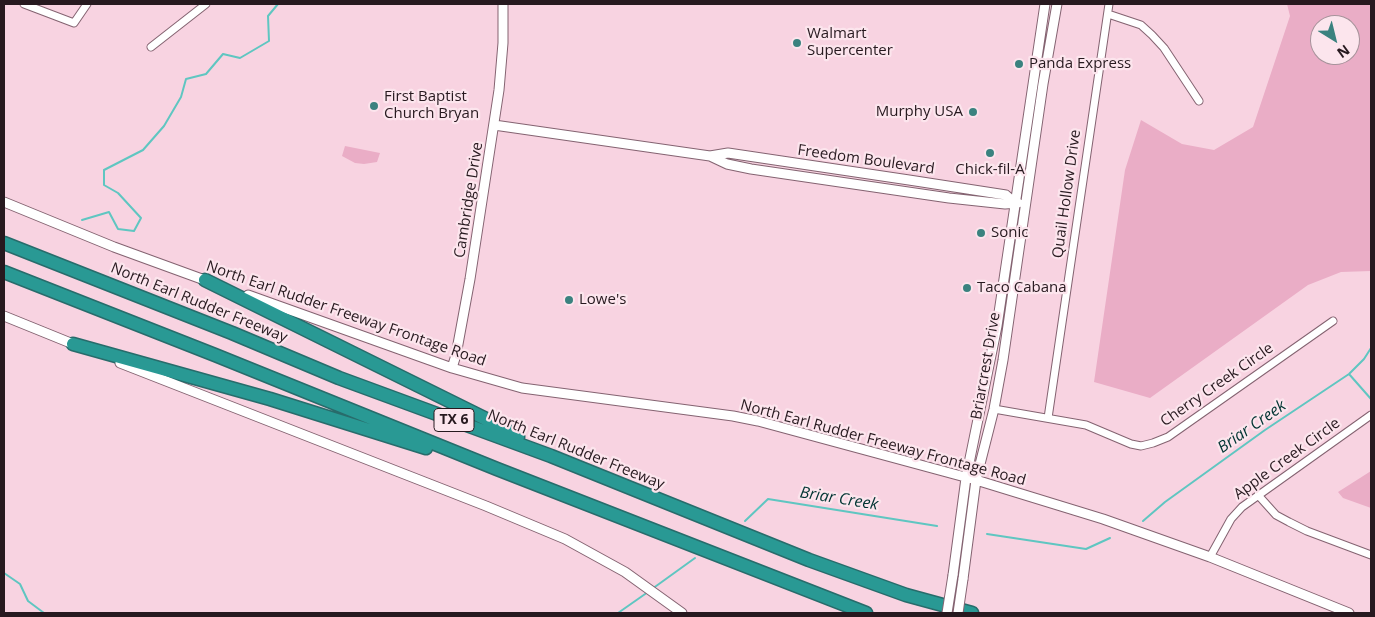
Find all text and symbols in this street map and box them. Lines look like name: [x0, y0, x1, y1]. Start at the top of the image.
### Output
north arrow: [1310, 15, 1360, 65]
place label: Walmart Supercenter: [807, 25, 893, 60]
marker: Walmart Supercenter: [791, 37, 803, 49]
text: N: [1333, 41, 1354, 63]
place label: Panda Express: [1029, 55, 1131, 73]
marker: Panda Express: [1013, 58, 1025, 70]
place label: First Baptist Church Bryan: [384, 88, 479, 123]
marker: First Baptist Church Bryan: [368, 100, 380, 112]
place label: Murphy USA: [876, 103, 963, 121]
marker: Murphy USA: [967, 106, 979, 118]
street label: Quail Hollow Drive: [1049, 129, 1085, 259]
street label: Cambridge Drive: [451, 141, 487, 259]
street label: Freedom Boulevard: [796, 141, 936, 179]
marker: Chick-fil-A: [984, 147, 996, 159]
place label: Chick-fil-A: [955, 161, 1025, 179]
place label: Sonic: [991, 224, 1028, 242]
marker: Sonic: [975, 227, 987, 239]
street label: North Earl Rudder Freeway Frontage Road: [204, 258, 488, 370]
street label: North Earl Rudder Freeway: [108, 259, 290, 347]
place label: Taco Cabana: [977, 279, 1067, 297]
marker: Taco Cabana: [961, 282, 973, 294]
place label: Lowe's: [579, 291, 626, 309]
marker: Lowe's: [563, 294, 575, 306]
street label: Briarcrest Drive: [968, 311, 1004, 421]
street label: Cherry Creek Circle: [1157, 339, 1277, 431]
street label: North Earl Rudder Freeway Frontage Road: [738, 396, 1028, 490]
water label: Briar Creek: [1214, 396, 1290, 458]
street label: North Earl Rudder Freeway: [485, 406, 667, 494]
road number: TX 6: [434, 408, 474, 432]
street label: Apple Creek Circle: [1230, 414, 1344, 504]
water label: Briar Creek: [798, 483, 880, 515]

